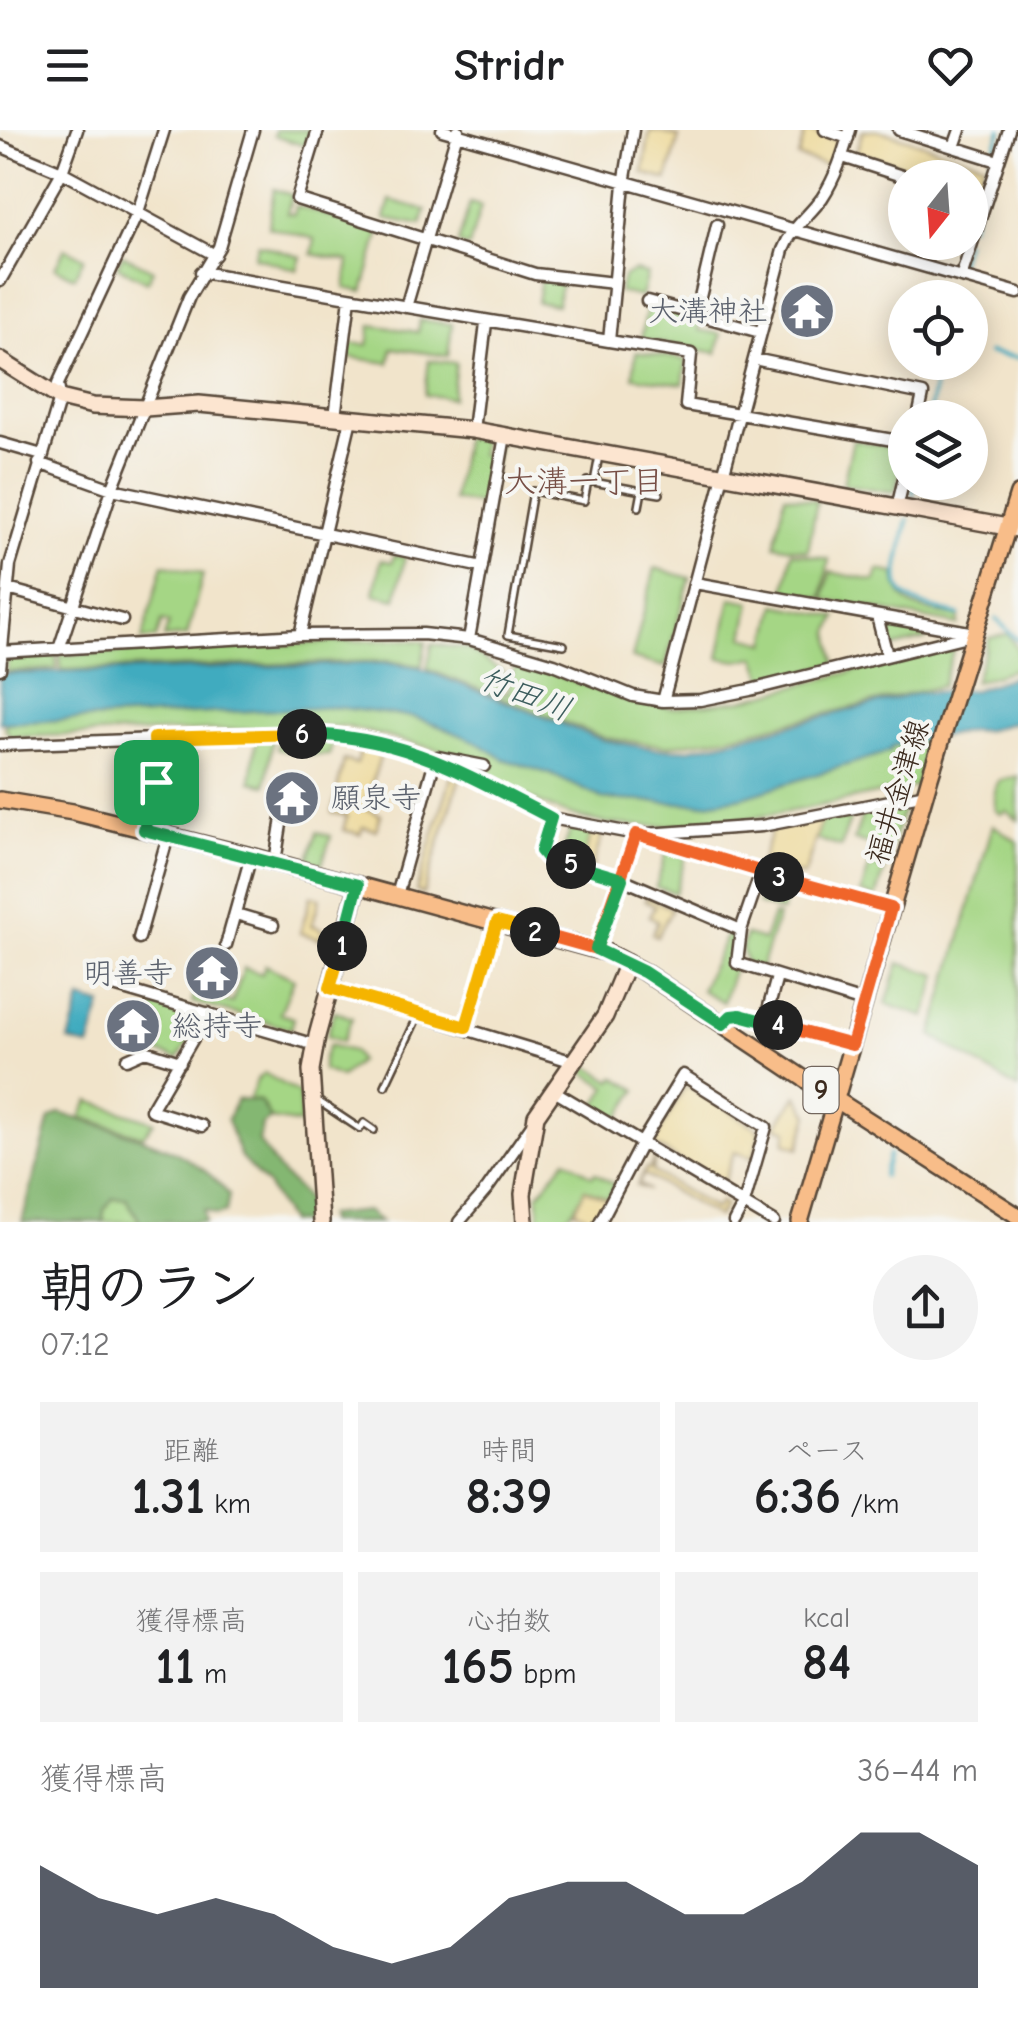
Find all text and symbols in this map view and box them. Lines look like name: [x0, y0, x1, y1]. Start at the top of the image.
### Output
icon: menu: [40, 38, 95, 93]
icon: heart: [923, 38, 978, 93]
text: Stridr: [454, 39, 564, 91]
north arrow: [888, 160, 988, 260]
map controls: [888, 160, 988, 500]
button: locate: [888, 280, 988, 380]
temple icon: 大溝神社: [777, 281, 837, 341]
place label: 大溝神社: [648, 294, 768, 329]
button: layers: [888, 400, 988, 500]
district label: 大溝一丁目: [504, 463, 664, 500]
water label: 竹田川: [474, 660, 576, 728]
pin: 6: [277, 709, 327, 759]
street label: 福井金津線: [859, 715, 937, 869]
text: 6: [295, 718, 309, 750]
pin: [114, 740, 199, 825]
icon: arrive: [129, 755, 184, 810]
temple icon: 願泉寺: [262, 768, 322, 828]
place label: 願泉寺: [331, 781, 421, 816]
pin: 5: [546, 839, 596, 889]
text: 5: [564, 848, 578, 880]
pin: 3: [754, 852, 804, 902]
text: 3: [772, 861, 786, 893]
pin: 2: [510, 907, 560, 957]
text: 2: [528, 916, 542, 948]
pin: 1: [317, 921, 367, 971]
text: 1: [336, 930, 348, 962]
temple icon: 明善寺: [182, 943, 242, 1003]
place label: 明善寺: [83, 956, 173, 991]
temple icon: 総持寺: [103, 996, 163, 1056]
pin: 4: [753, 1000, 803, 1050]
place label: 総持寺: [172, 1009, 262, 1044]
text: 4: [771, 1009, 785, 1041]
road number: 9: [804, 1067, 838, 1113]
button: share: [873, 1255, 978, 1360]
text: 朝のラン: [40, 1256, 260, 1320]
text: 07:12: [40, 1326, 110, 1363]
text: 距離: [163, 1435, 219, 1467]
text: 時間: [481, 1435, 537, 1467]
text: ペース: [785, 1435, 868, 1467]
text: 1.31: [132, 1468, 205, 1526]
text: 8:39: [466, 1468, 552, 1526]
text: 6:36: [754, 1468, 841, 1526]
text: km: [205, 1488, 251, 1520]
text: /km: [841, 1488, 899, 1520]
text: kcal: [803, 1602, 850, 1634]
text: 獲得標高: [135, 1605, 247, 1637]
text: 心拍数: [467, 1605, 551, 1637]
text: 84: [802, 1634, 851, 1692]
text: 11: [155, 1638, 195, 1696]
text: 165: [442, 1638, 514, 1696]
text: m: [195, 1658, 227, 1690]
text: bpm: [514, 1658, 576, 1690]
text: 36–44 m: [857, 1752, 978, 1789]
text: 獲得標高: [40, 1760, 168, 1797]

